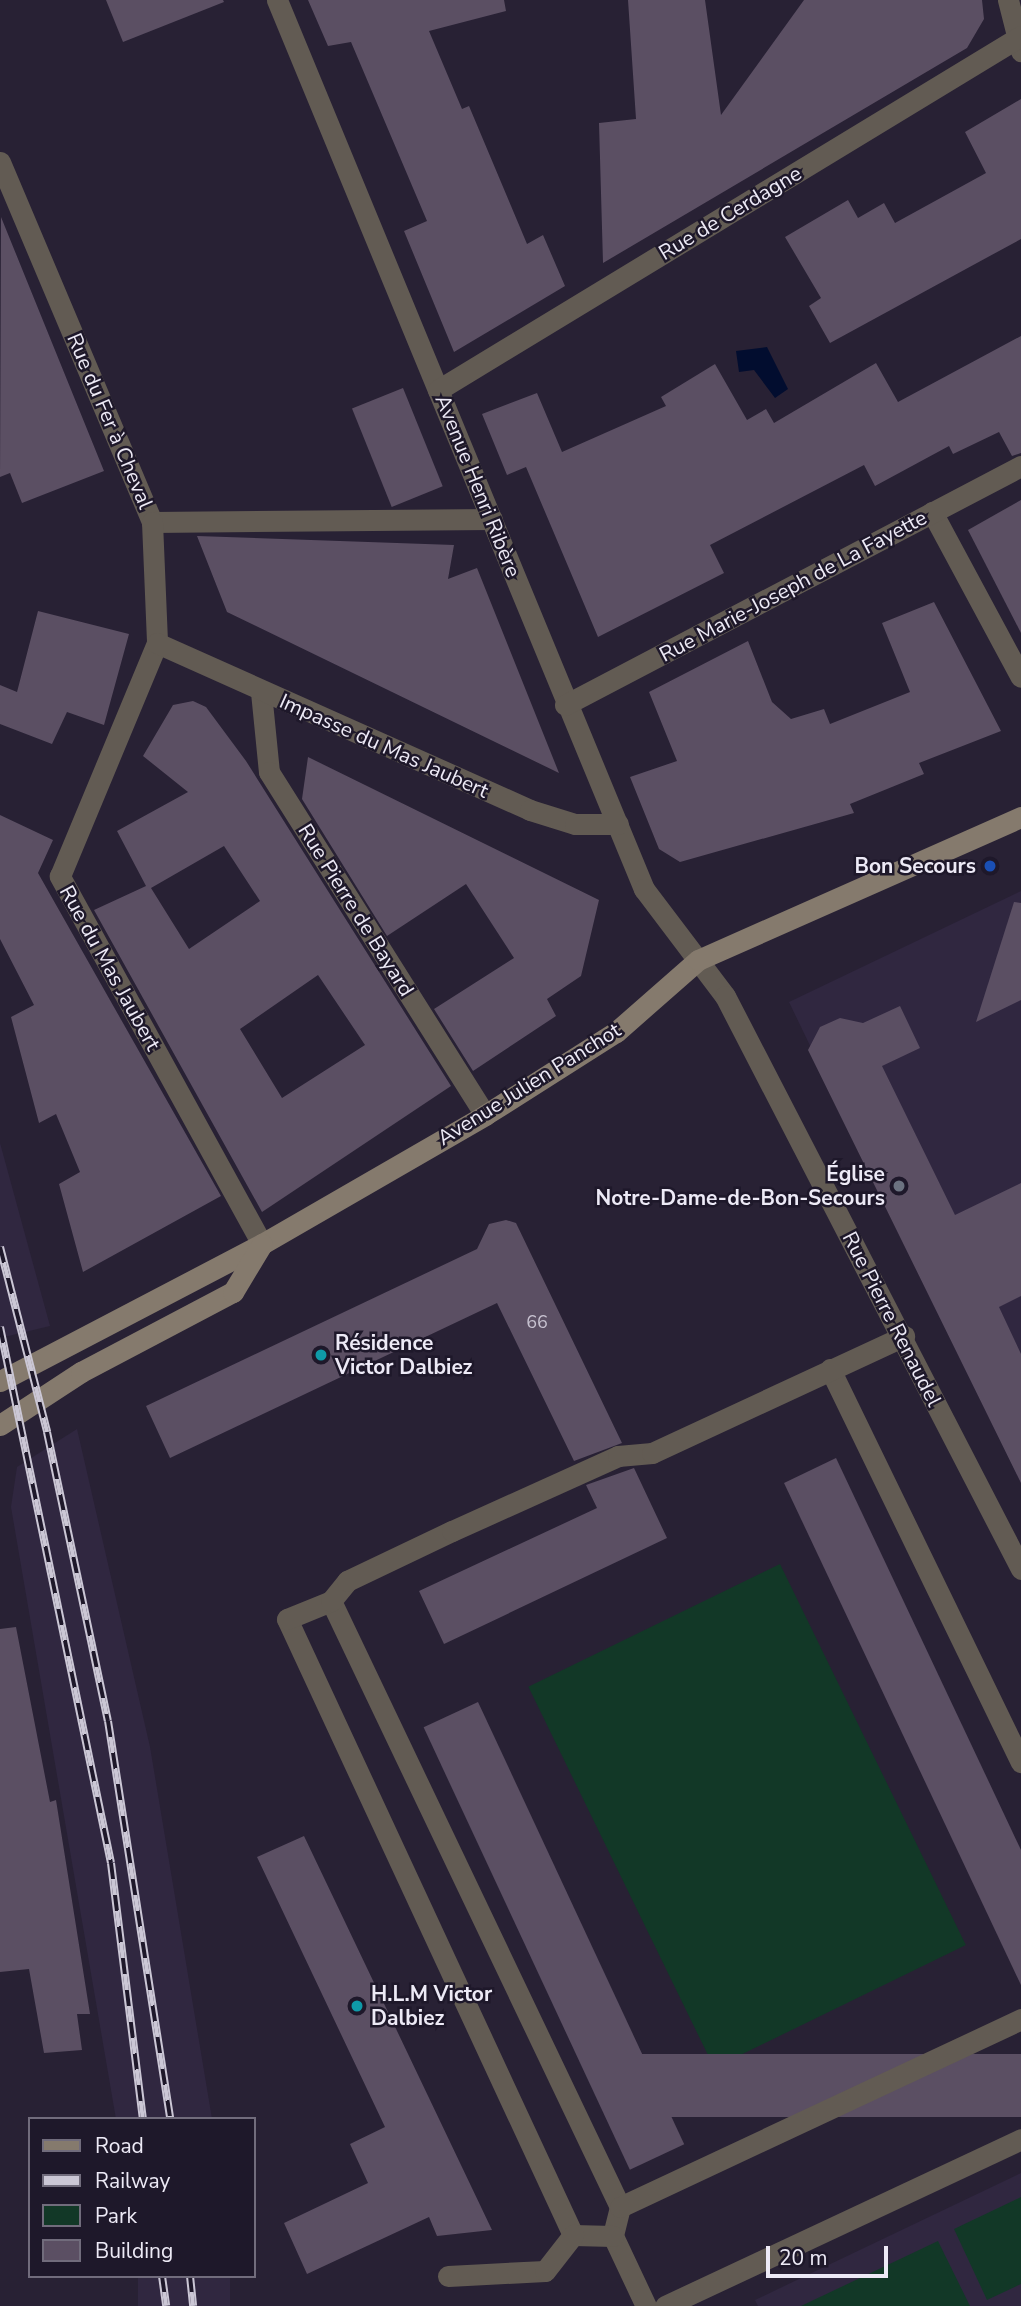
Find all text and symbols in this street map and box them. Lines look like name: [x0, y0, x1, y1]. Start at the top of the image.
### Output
street label: Rue de Cerdagne: [654, 160, 806, 266]
street label: Rue du Fer à Cheval: [62, 329, 158, 513]
street label: Avenue Henri Ribère: [430, 391, 526, 581]
street label: Rue Marie-Joseph de La Fayette: [655, 505, 931, 667]
street label: Impasse du Mas Jaubert: [276, 689, 492, 803]
street label: Rue Pierre de Bayard: [293, 819, 419, 1001]
place label: Bon Secours: [855, 853, 976, 879]
marker: Bon Secours: [982, 858, 998, 874]
street label: Rue du Mas Jaubert: [54, 881, 166, 1055]
street label: Avenue Julien Panchot: [433, 1017, 625, 1151]
place label: Église Notre-Dame-de-Bon-Secours: [596, 1161, 885, 1211]
marker: Église Notre-Dame-de-Bon-Secours: [891, 1178, 907, 1194]
street label: Rue Pierre Renaudel: [837, 1227, 947, 1411]
house number: 66: [526, 1311, 548, 1333]
place label: Résidence Victor Dalbiez: [335, 1330, 473, 1380]
marker: Résidence Victor Dalbiez: [313, 1347, 329, 1363]
place label: H.L.M Victor Dalbiez: [371, 1981, 492, 2031]
marker: H.L.M Victor Dalbiez: [349, 1998, 365, 2014]
legend: [28, 2117, 256, 2278]
text: Road: [95, 2132, 144, 2160]
text: Railway: [95, 2167, 170, 2195]
text: Park: [95, 2202, 137, 2230]
scale bar: [769, 2232, 892, 2276]
text: Building: [95, 2237, 173, 2265]
text: 20 m: [779, 2244, 828, 2272]

